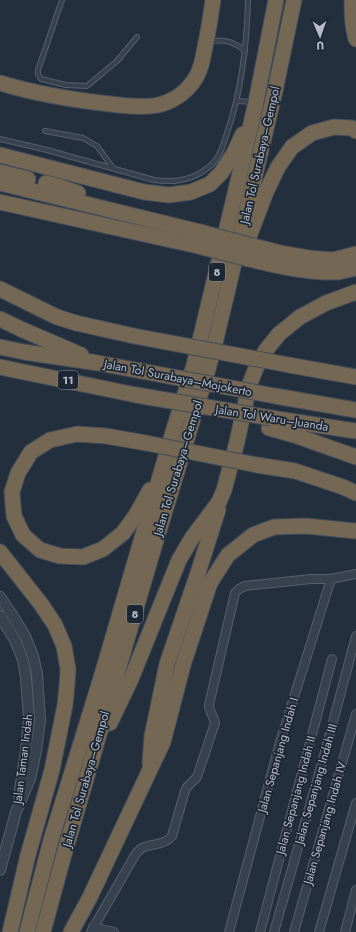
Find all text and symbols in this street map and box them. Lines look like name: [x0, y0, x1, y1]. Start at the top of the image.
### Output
north arrow: [300, 16, 340, 56]
text: U: [316, 38, 324, 54]
street label: Jalan Tol Surabaya–Gempol: [235, 84, 285, 227]
road number: 8: [209, 263, 225, 281]
street label: Jalan Tol Surabaya–Mojokerto: [101, 354, 254, 401]
road number: 11: [58, 371, 78, 389]
street label: Jalan Tol Surabaya–Gempol: [148, 398, 207, 540]
street label: Jalan Tol Waru–Juanda: [212, 400, 330, 436]
road number: 8: [127, 605, 143, 623]
street label: Jalan Sepanjang Indah I: [252, 695, 303, 817]
street label: Jalan Tol Surabaya–Gempol: [57, 709, 114, 851]
street label: Jalan Taman Indah: [8, 713, 37, 807]
street label: Jalan Sepanjang Indah III: [292, 722, 340, 846]
street label: Jalan Sepanjang Indah II: [273, 734, 319, 856]
street label: Jalan Sepanjang Indah IV: [298, 759, 351, 888]

